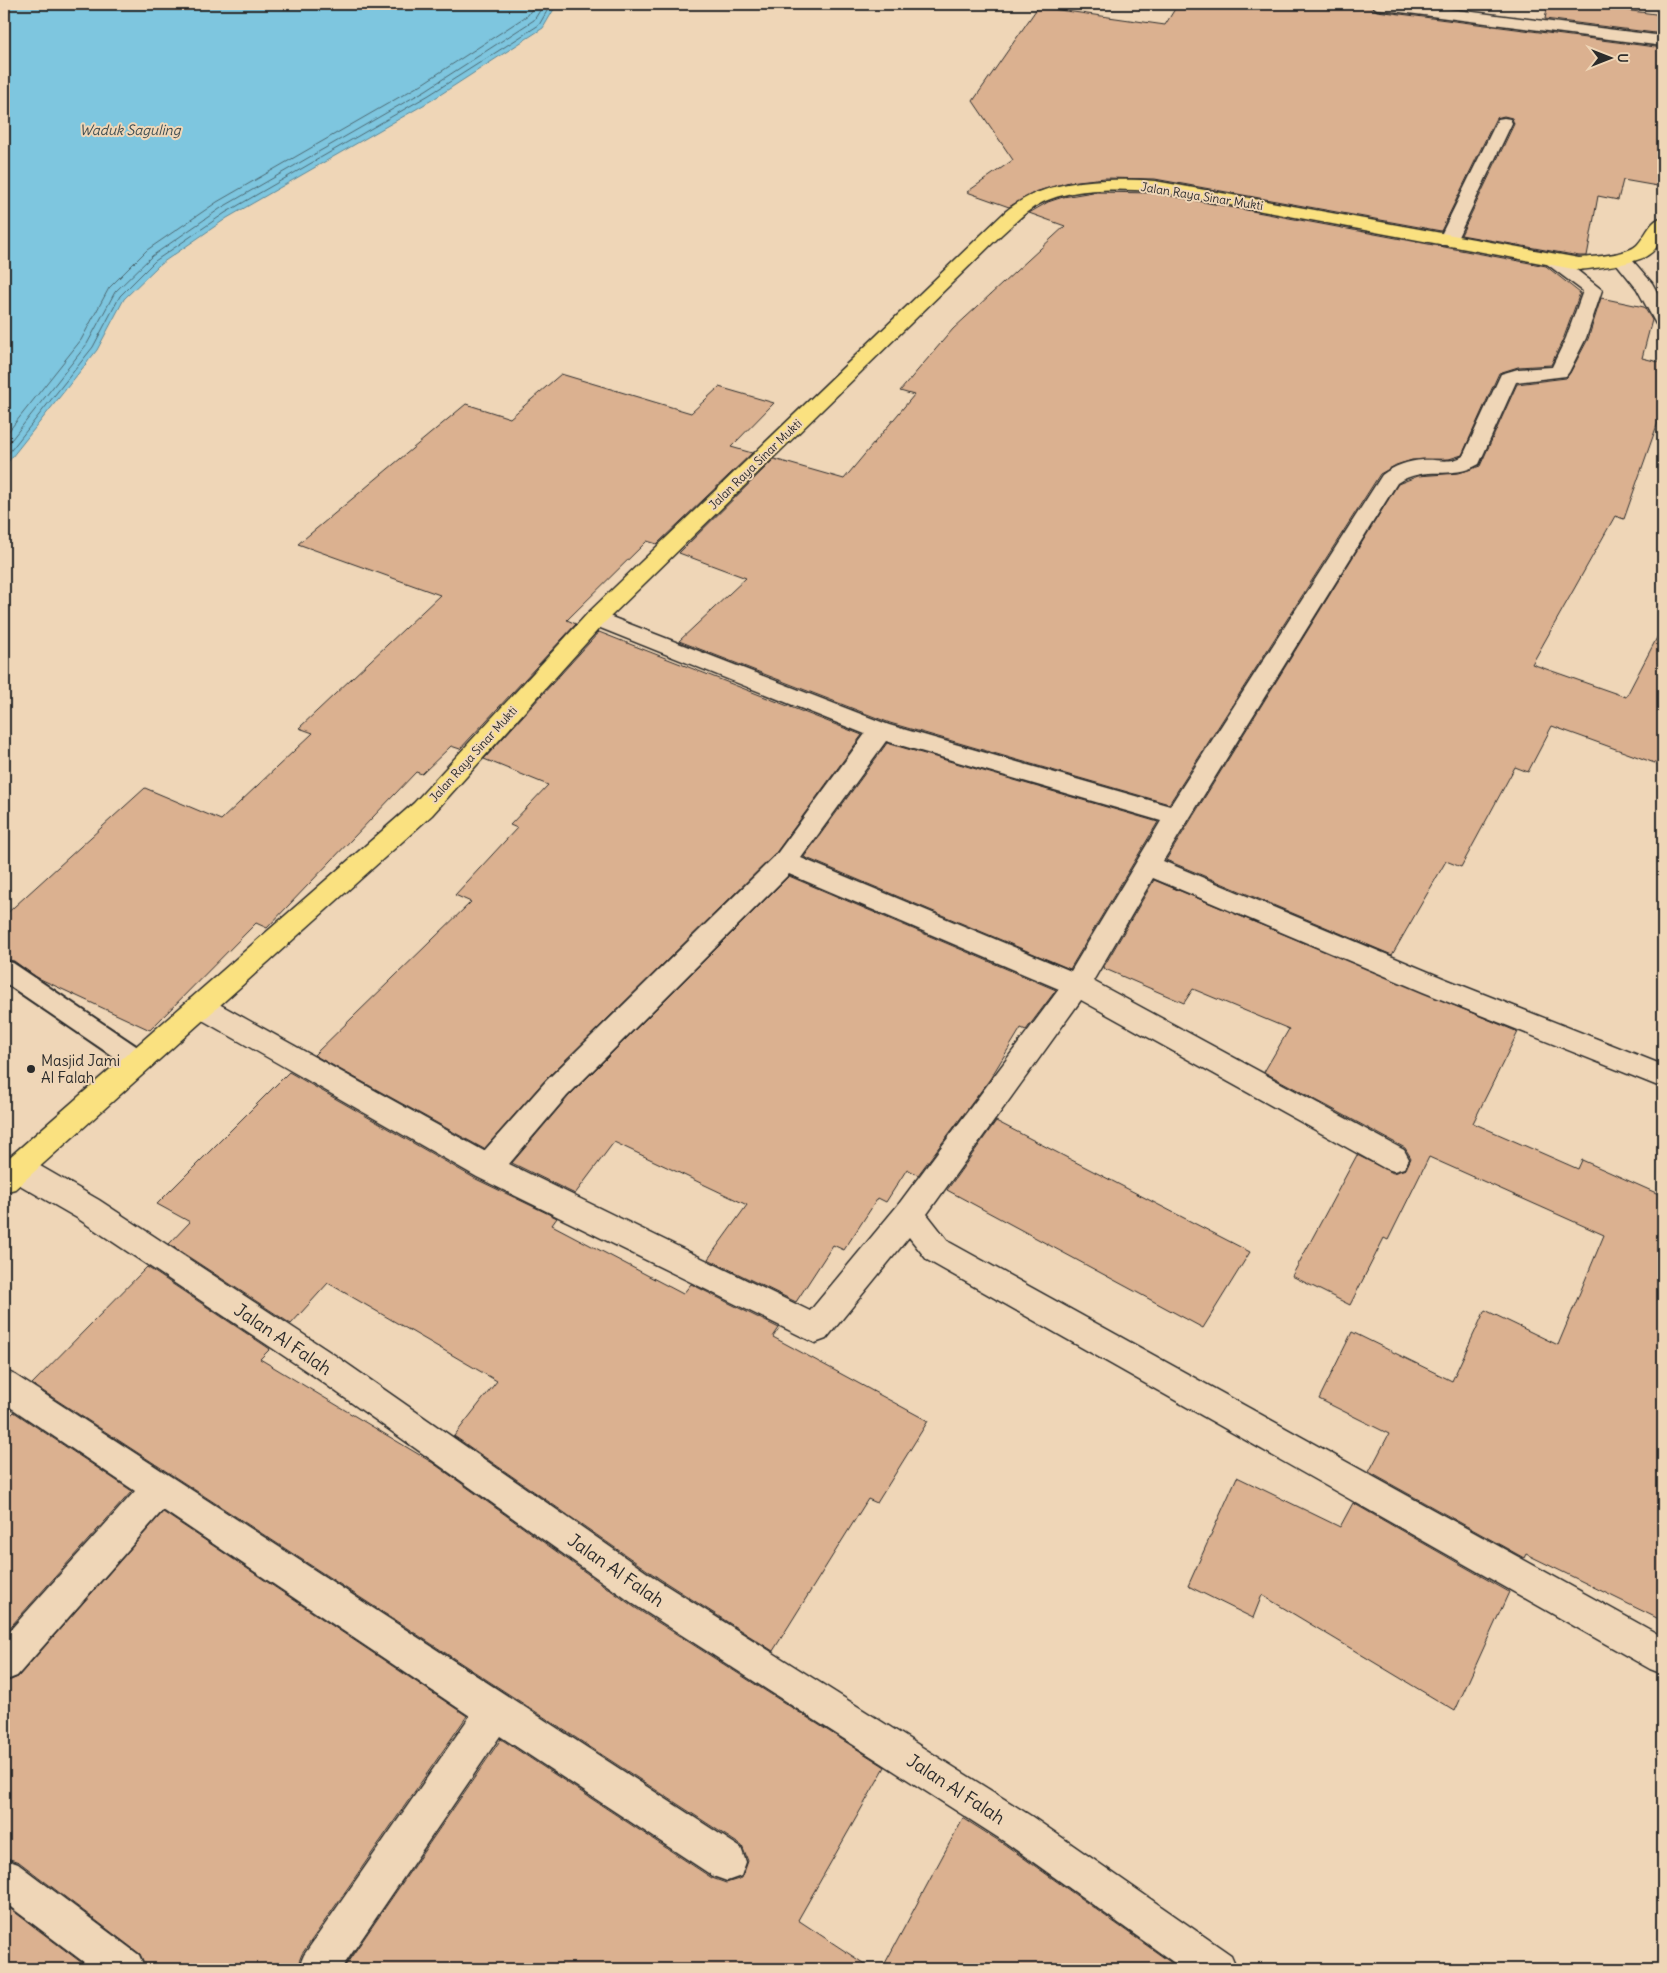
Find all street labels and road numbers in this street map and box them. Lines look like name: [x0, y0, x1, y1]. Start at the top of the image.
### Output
street label: Jalan Raya Sinar Mukti: [1140, 179, 1264, 213]
street label: Jalan Raya Sinar Mukti: [705, 416, 805, 512]
street label: Jalan Raya Sinar Mukti: [426, 703, 520, 805]
street label: Jalan Al Falah: [230, 1298, 336, 1380]
street label: Jalan Al Falah: [563, 1528, 669, 1612]
street label: Jalan Al Falah: [903, 1749, 1009, 1829]

